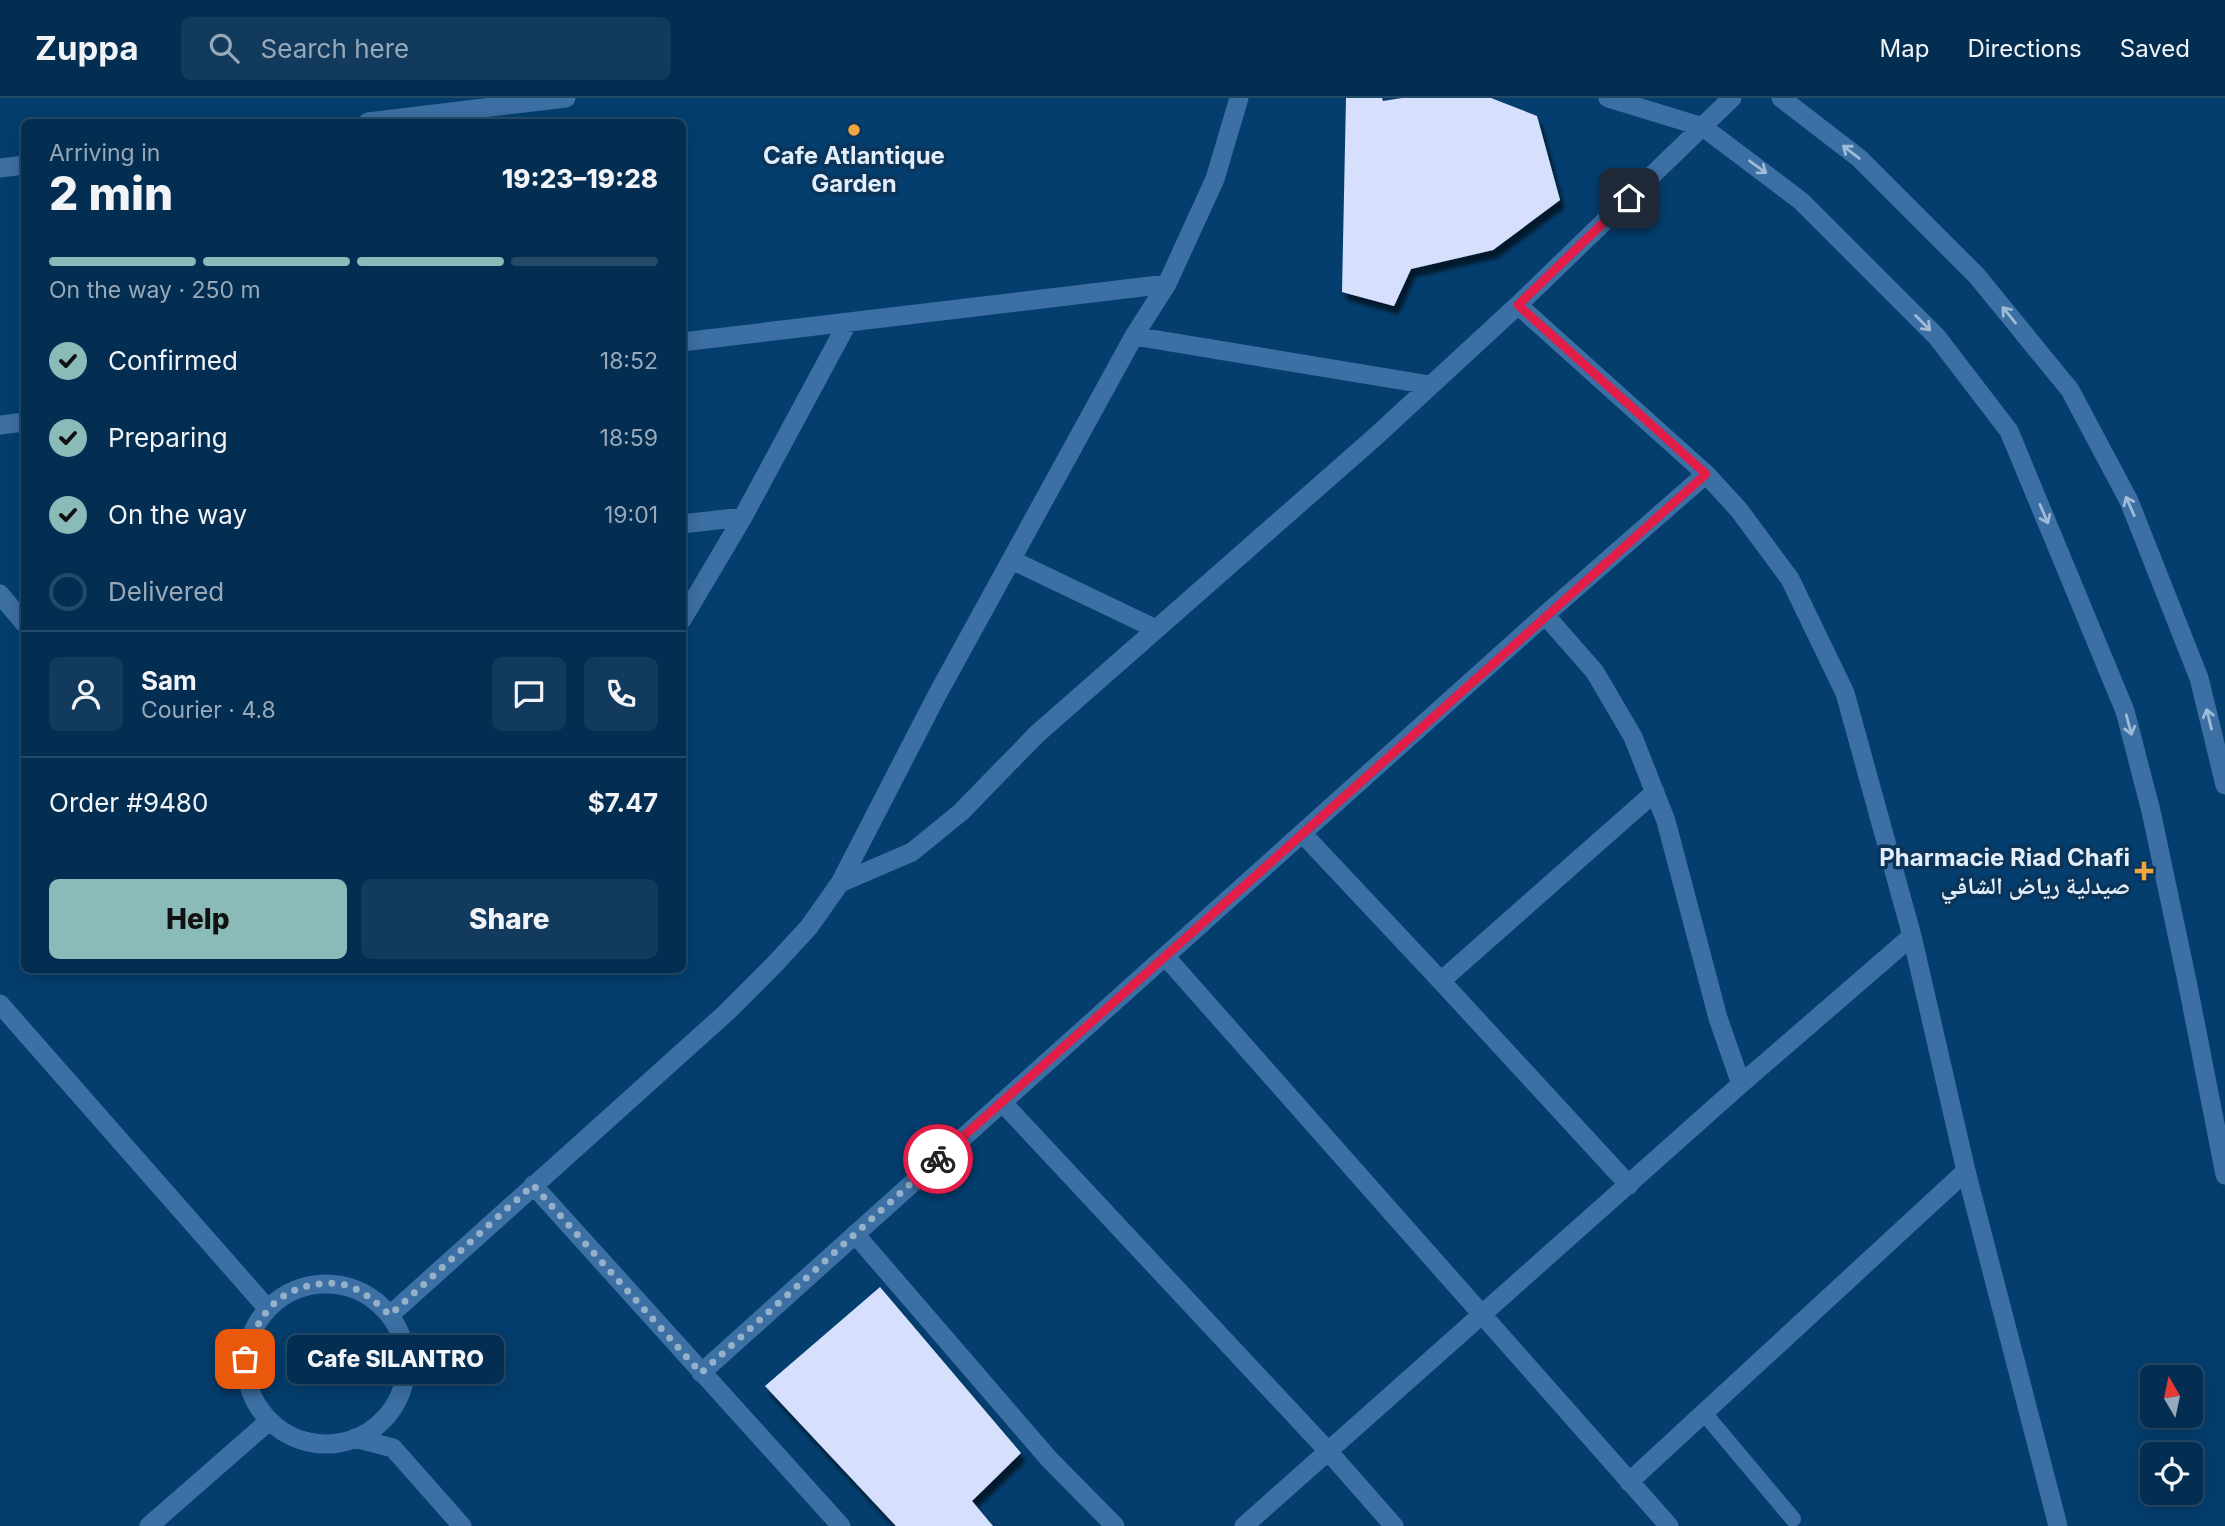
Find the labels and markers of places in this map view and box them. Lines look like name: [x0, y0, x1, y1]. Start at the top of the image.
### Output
marker: Cafe Atlantique Garden: [846, 122, 862, 138]
place label: Cafe Atlantique Garden: [763, 141, 945, 198]
pin: [1599, 168, 1659, 228]
place label: Pharmacie Riad Chafi صيدلية رياض الشافي: [1879, 843, 2130, 904]
marker: Pharmacie Riad Chafi صيدلية رياض الشافي: [2136, 863, 2152, 879]
pin: [215, 1329, 275, 1389]
callout: Cafe SILANTRO: [287, 1334, 504, 1384]

